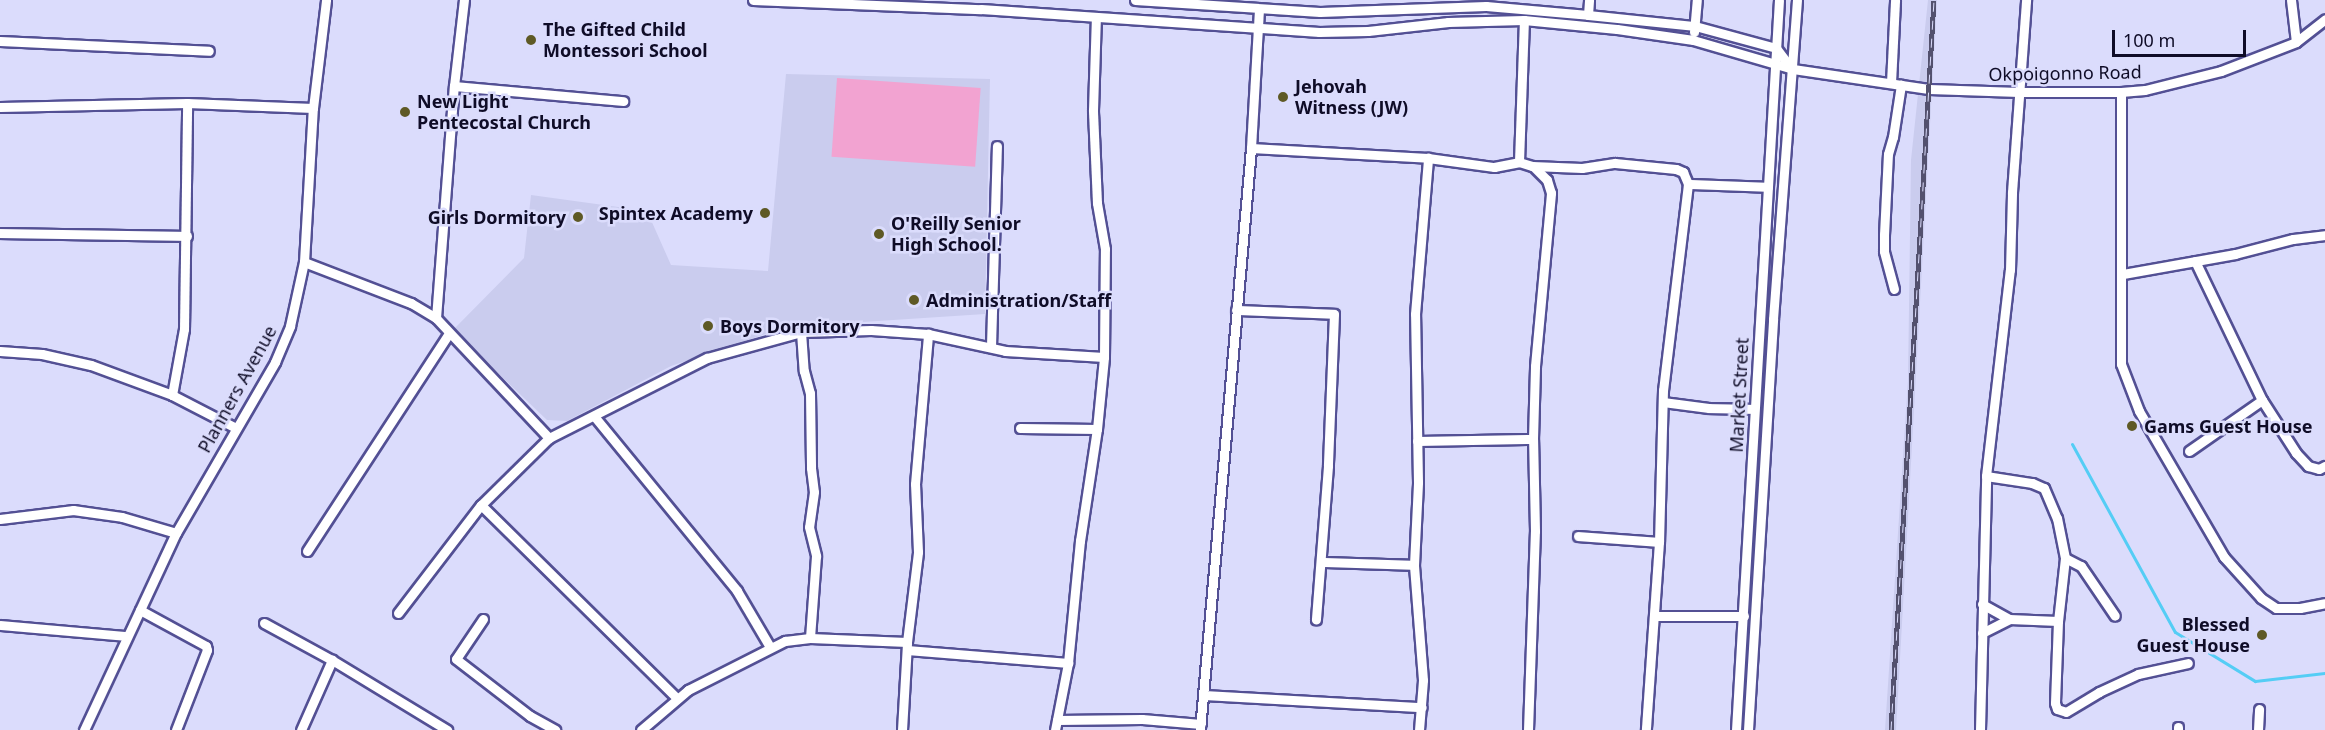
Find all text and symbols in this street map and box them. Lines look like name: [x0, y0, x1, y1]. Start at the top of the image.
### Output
scale bar: [2115, 18, 2248, 56]
place label: The Gifted Child Montessori School: [543, 19, 708, 62]
text: 100 m: [2123, 28, 2175, 52]
marker: The Gifted Child Montessori School: [524, 33, 538, 47]
street label: Okpoigonno Road: [1988, 61, 2142, 85]
place label: Jehovah Witness (JW): [1295, 76, 1408, 118]
marker: Jehovah Witness (JW): [1276, 90, 1290, 104]
place label: New Light Pentecostal Church: [417, 91, 591, 134]
marker: New Light Pentecostal Church: [398, 105, 412, 119]
place label: Spintex Academy: [599, 202, 753, 224]
place label: Girls Dormitory: [428, 206, 566, 228]
marker: Spintex Academy: [758, 206, 772, 220]
marker: Girls Dormitory: [571, 210, 585, 224]
place label: O'Reilly Senior High School.: [891, 213, 1021, 256]
marker: O'Reilly Senior High School.: [872, 227, 886, 241]
place label: Administration/Staff: [926, 289, 1111, 311]
marker: Administration/Staff: [907, 293, 921, 307]
place label: Boys Dormitory: [720, 315, 860, 337]
marker: Boys Dormitory: [701, 319, 715, 333]
street label: Planners Avenue: [193, 322, 281, 456]
street label: Market Street: [1725, 337, 1753, 453]
place label: Gams Guest House: [2144, 415, 2313, 437]
marker: Gams Guest House: [2125, 419, 2139, 433]
place label: Blessed Guest House: [2136, 614, 2250, 656]
marker: Blessed Guest House: [2255, 628, 2269, 642]

